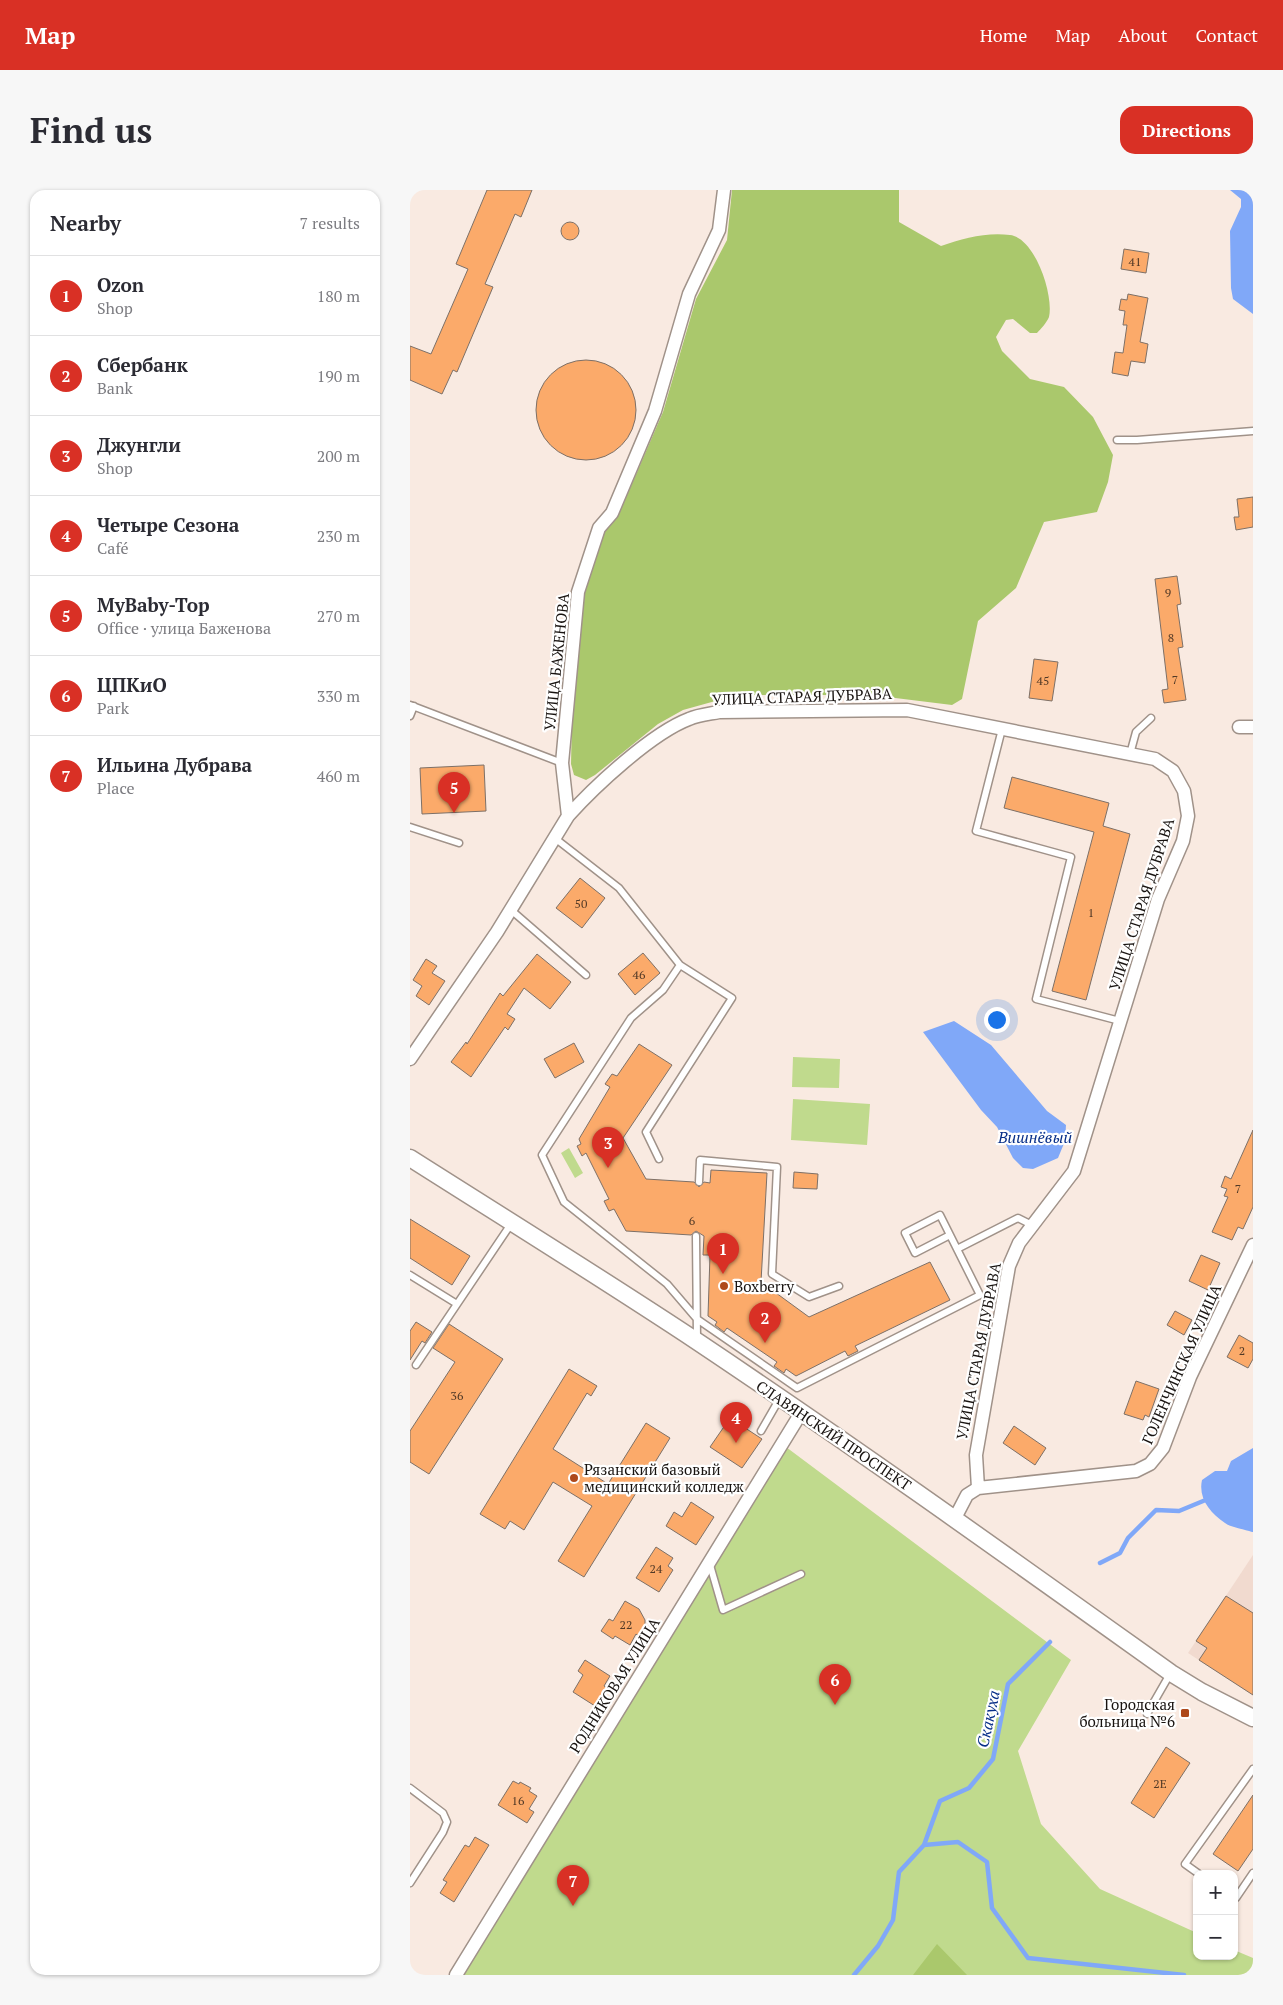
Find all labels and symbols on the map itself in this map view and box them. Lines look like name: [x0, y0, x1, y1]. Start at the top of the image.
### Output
house number: 41: [1129, 254, 1141, 269]
house number: 9: [1165, 585, 1171, 600]
street label: УЛИЦА БАЖЕНОВА: [539, 592, 573, 732]
house number: 8: [1168, 630, 1174, 645]
house number: 7: [1172, 672, 1178, 687]
house number: 45: [1037, 673, 1049, 688]
street label: УЛИЦА СТАРАЯ ДУБРАВА: [712, 683, 893, 709]
pin: 5: [438, 772, 470, 813]
street label: УЛИЦА СТАРАЯ ДУБРАВА: [1104, 815, 1179, 993]
house number: 50: [575, 896, 587, 911]
house number: 1: [1088, 905, 1094, 920]
house number: 46: [633, 967, 646, 982]
your location: [984, 1007, 1010, 1033]
water label: Вишнёвый: [997, 1126, 1072, 1148]
pin: 3: [592, 1127, 624, 1168]
house number: 7: [1235, 1181, 1241, 1196]
house number: 6: [689, 1213, 696, 1228]
pin: 1: [707, 1233, 739, 1274]
street label: УЛИЦА СТАРАЯ ДУБРАВА: [951, 1260, 1005, 1441]
place label: Boxberry: [734, 1276, 795, 1296]
marker: Boxberry: [718, 1280, 730, 1292]
street label: ГОЛЕНЧИНСКАЯ УЛИЦА: [1137, 1280, 1226, 1447]
pin: 2: [749, 1302, 781, 1343]
house number: 2: [1239, 1343, 1245, 1358]
street label: СЛАВЯНСКИЙ ПРОСПЕКТ: [753, 1376, 915, 1494]
house number: 36: [451, 1388, 464, 1403]
pin: 4: [720, 1402, 752, 1443]
place label: Рязанский базовый медицинский колледж: [584, 1459, 744, 1496]
marker: Рязанский базовый медицинский колледж: [568, 1472, 580, 1484]
house number: 24: [650, 1561, 663, 1576]
street label: РОДНИКОВАЯ УЛИЦА: [564, 1613, 664, 1756]
house number: 22: [620, 1617, 632, 1632]
pin: 6: [819, 1664, 851, 1705]
water label: Скакуха: [971, 1688, 1005, 1750]
place label: Городская больница №6: [1079, 1694, 1175, 1731]
marker: Городская больница №6: [1179, 1707, 1191, 1719]
house number: 2Е: [1153, 1776, 1167, 1791]
house number: 16: [512, 1793, 525, 1808]
pin: 7: [557, 1865, 589, 1906]

